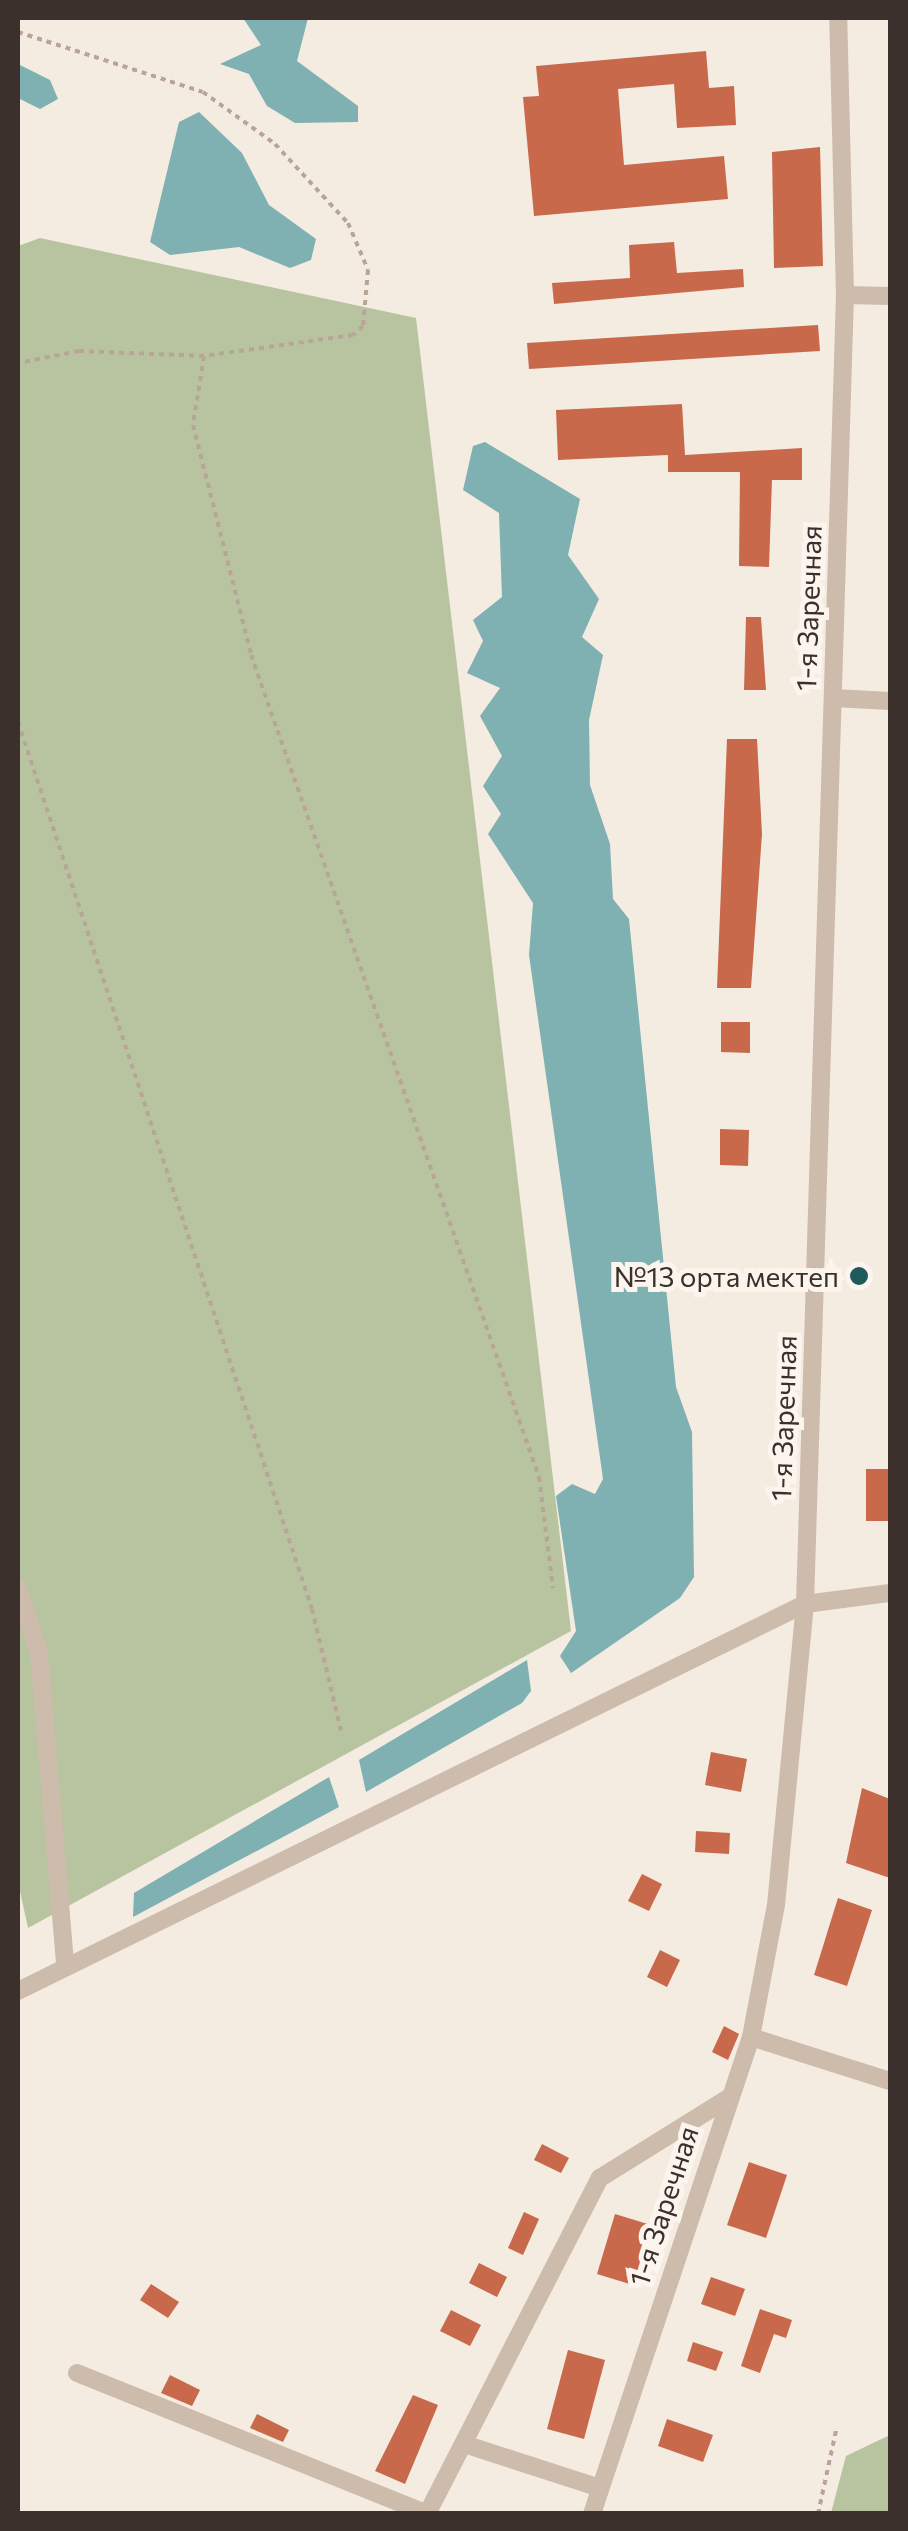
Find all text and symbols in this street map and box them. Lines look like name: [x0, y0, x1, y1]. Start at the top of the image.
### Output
street label: 1-я Заречная: [788, 525, 828, 691]
place label: №13 орта мектеп: [614, 1259, 839, 1293]
marker: №13 орта мектеп: [848, 1265, 870, 1287]
street label: 1-я Заречная: [763, 1335, 803, 1501]
street label: 1-я Заречная: [621, 2122, 705, 2290]

